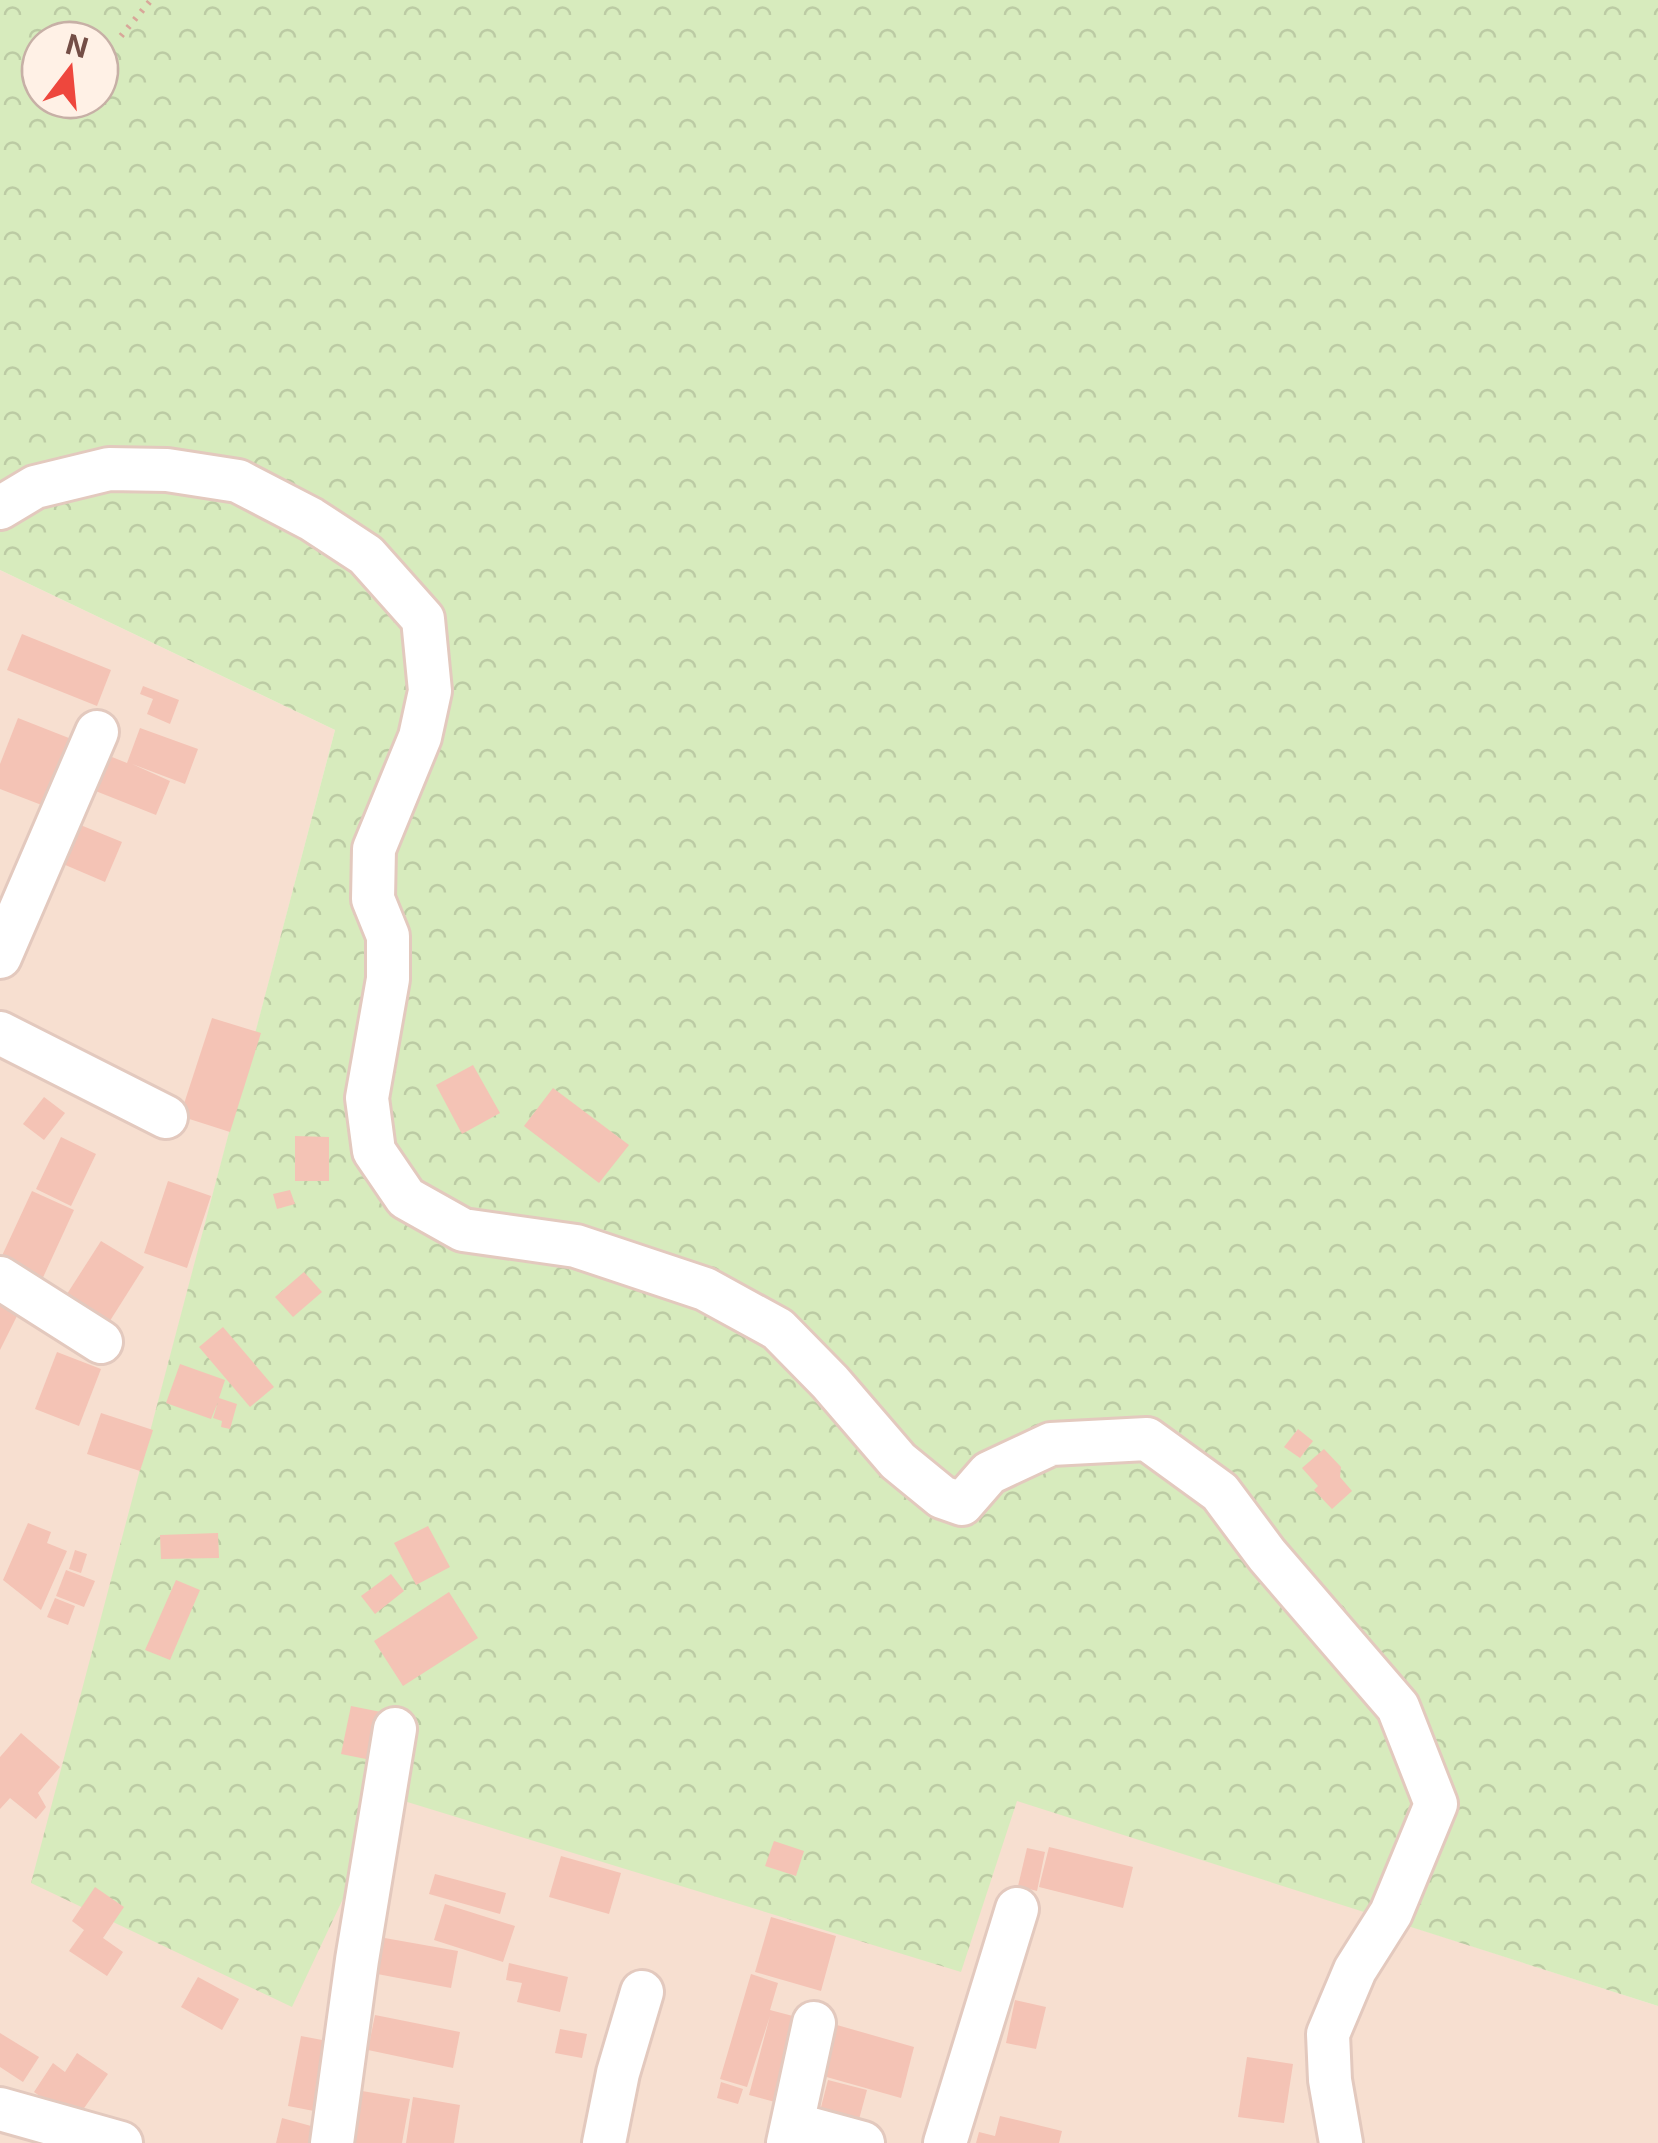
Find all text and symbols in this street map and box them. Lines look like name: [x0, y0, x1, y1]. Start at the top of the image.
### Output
north arrow: [20, 20, 120, 120]
text: N: [62, 27, 92, 65]

